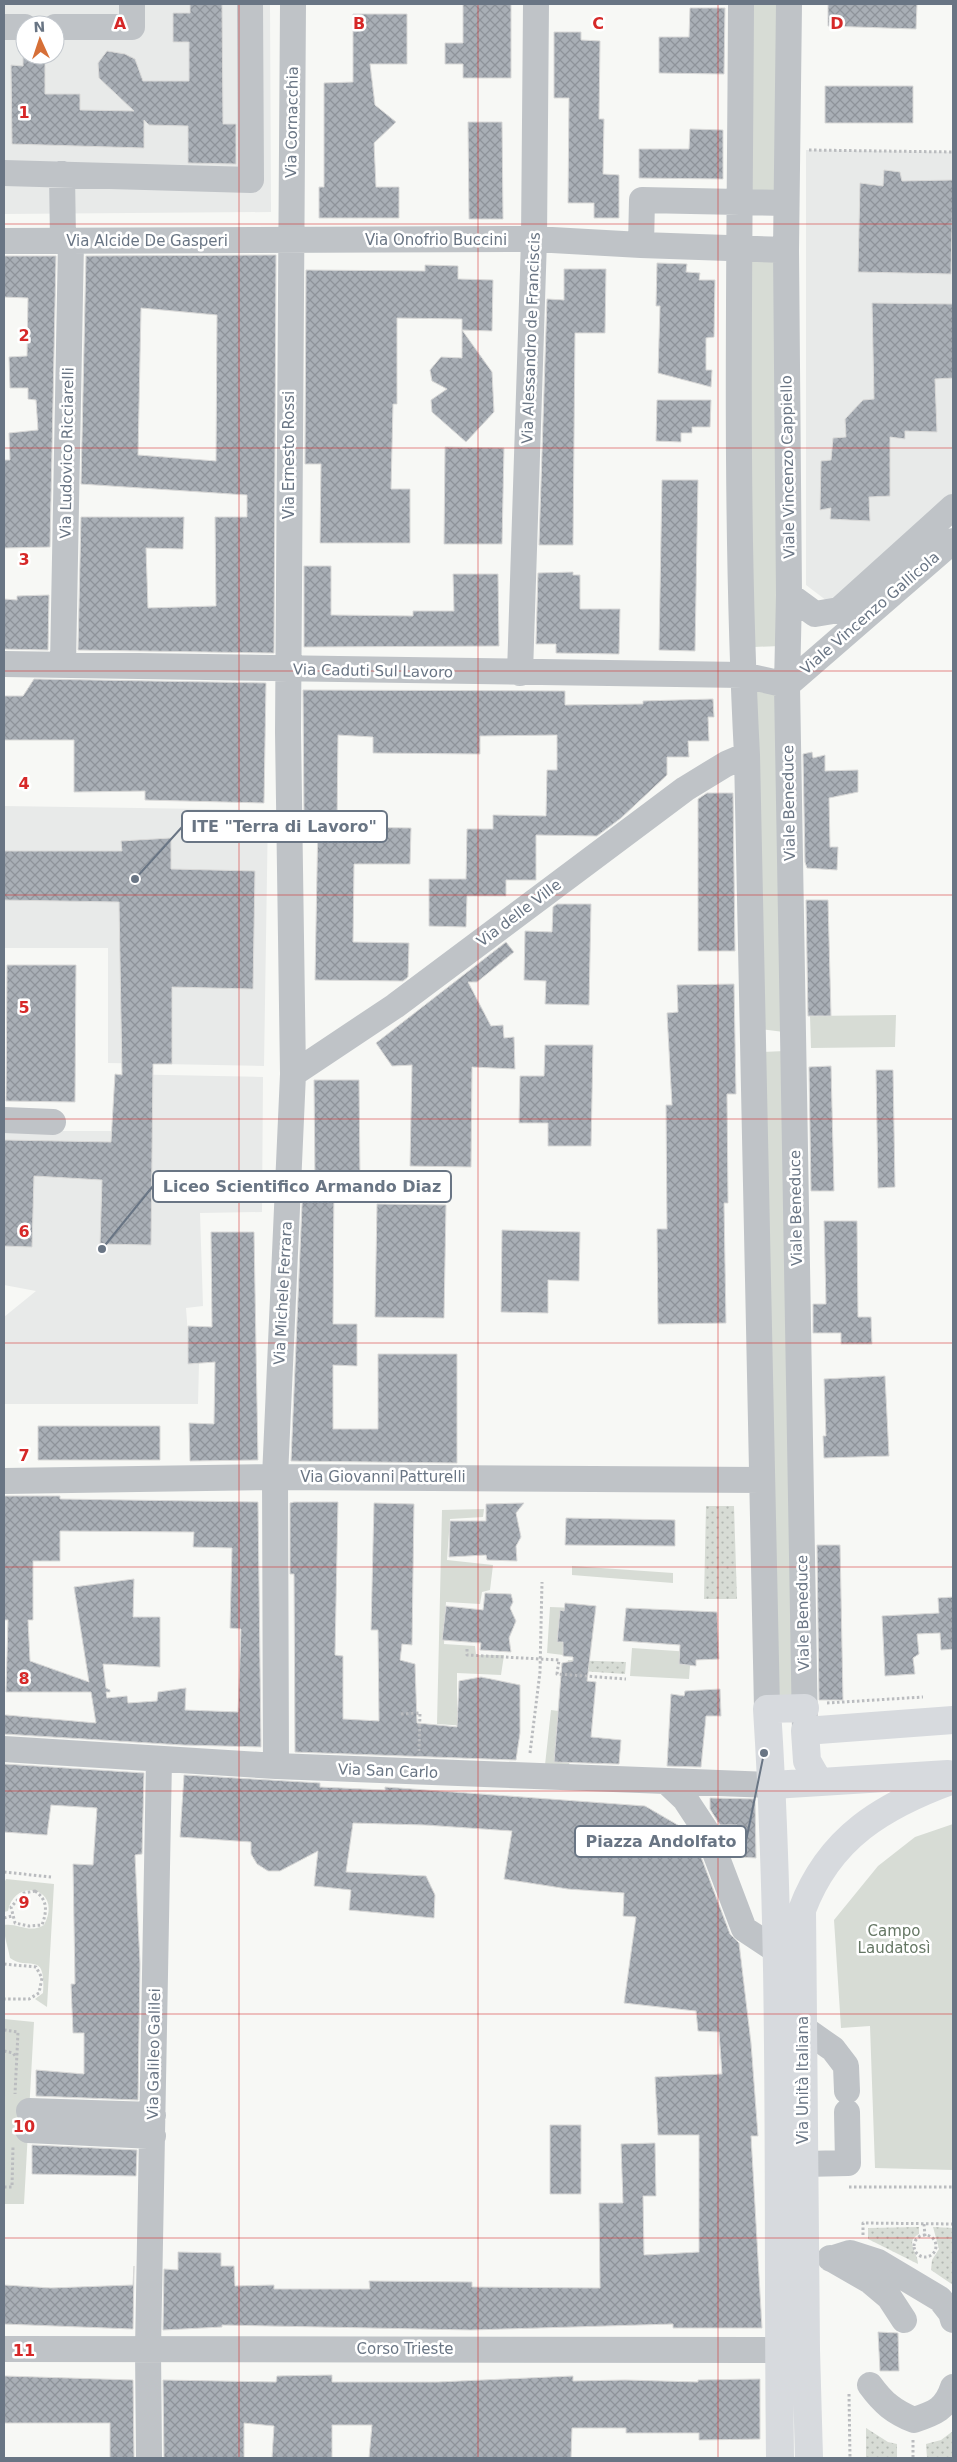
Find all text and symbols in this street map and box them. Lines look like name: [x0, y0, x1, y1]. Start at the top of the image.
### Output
text: A: [114, 14, 127, 33]
text: B: [353, 14, 365, 33]
text: C: [592, 14, 604, 33]
text: D: [830, 14, 844, 33]
north arrow: [15, 15, 65, 65]
text: N: [33, 19, 46, 35]
street label: Via Cornacchia: [282, 66, 302, 178]
text: 1: [18, 103, 30, 122]
street label: Via Onofrio Buccini: [365, 231, 507, 249]
street label: Via Alcide De Gasperi: [66, 232, 228, 250]
street label: Via Alessandro de Franciscis: [518, 232, 544, 444]
text: 2: [18, 326, 30, 345]
street label: Via Ludovico Ricciarelli: [57, 367, 77, 539]
street label: Viale Vincenzo Cappiello: [777, 375, 799, 559]
street label: Via Ernesto Rossi: [280, 391, 298, 519]
street label: Viale Vincenzo Gallicola: [797, 548, 943, 678]
text: 3: [18, 550, 30, 569]
street label: Via Caduti Sul Lavoro: [293, 661, 453, 681]
street label: Viale Beneduce: [779, 745, 799, 861]
text: 4: [18, 774, 30, 793]
callout: ITE "Terra di Lavoro": [182, 811, 387, 842]
text: ITE "Terra di Lavoro": [191, 817, 377, 836]
street label: Via delle Ville: [473, 875, 565, 951]
text: 5: [18, 998, 30, 1017]
street label: Viale Beneduce: [786, 1150, 806, 1266]
callout: Liceo Scientifico Armando Diaz: [153, 1171, 451, 1202]
text: Liceo Scientifico Armando Diaz: [163, 1177, 441, 1196]
street label: Via Michele Ferrara: [270, 1221, 296, 1365]
text: 6: [18, 1222, 30, 1241]
text: 7: [18, 1446, 30, 1465]
street label: Via Giovanni Patturelli: [300, 1468, 466, 1486]
street label: Viale Beneduce: [793, 1555, 813, 1671]
text: 8: [18, 1669, 30, 1688]
street label: Via San Carlo: [338, 1760, 438, 1782]
callout: Piazza Andolfato: [575, 1826, 746, 1857]
text: Piazza Andolfato: [585, 1832, 737, 1851]
text: 9: [18, 1893, 30, 1912]
park label: Campo Laudatosì: [858, 1922, 930, 1957]
street label: Via Galileo Galilei: [144, 1988, 164, 2120]
street label: Via Unità Italiana: [794, 2016, 812, 2144]
text: 10: [13, 2117, 35, 2136]
street label: Corso Trieste: [356, 2340, 454, 2358]
text: 11: [13, 2341, 35, 2360]

